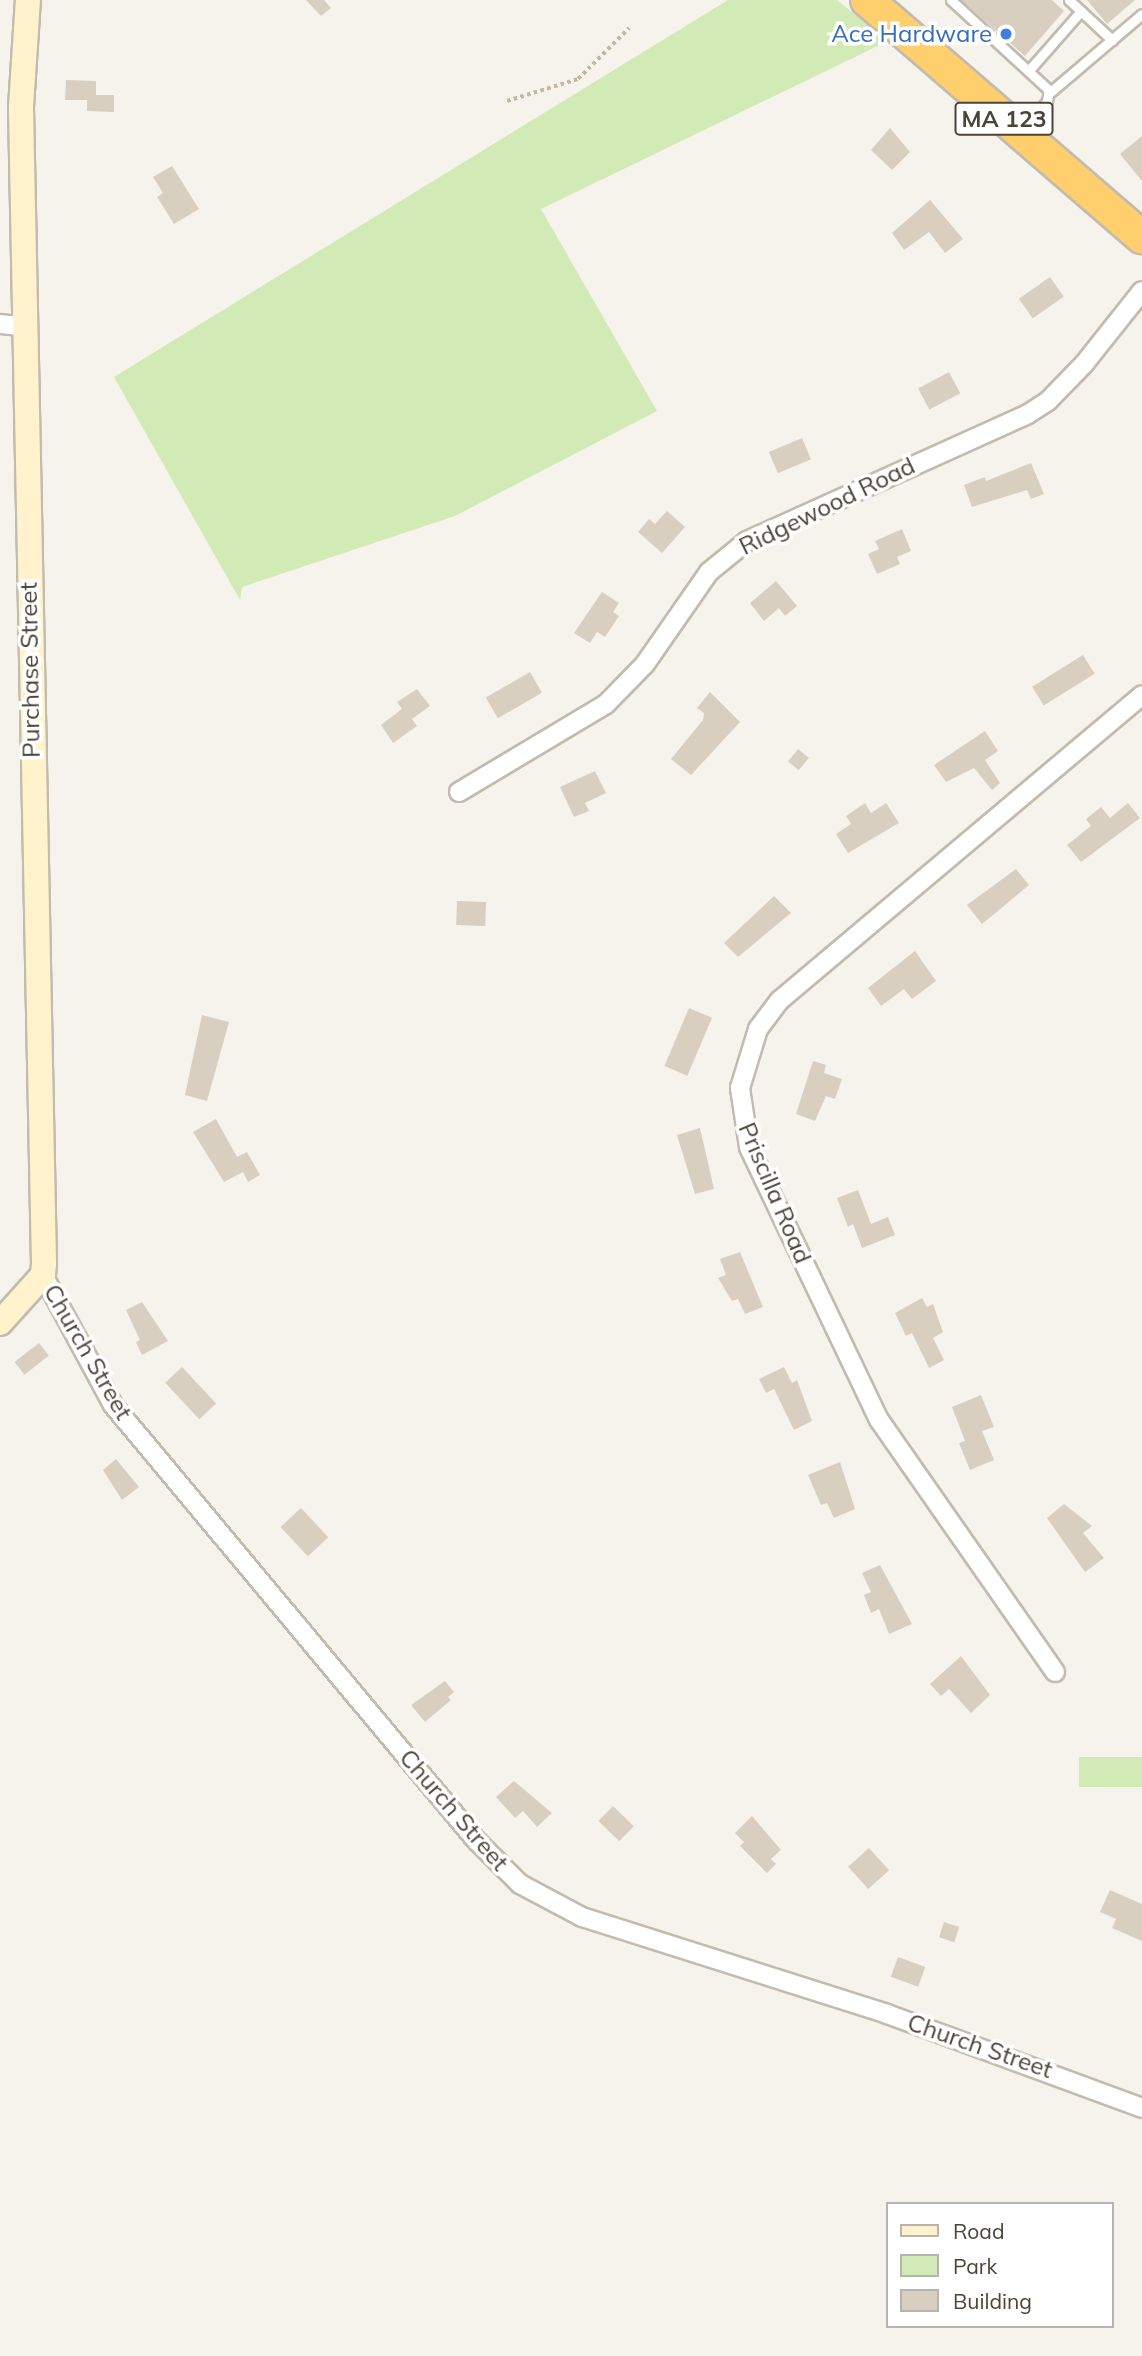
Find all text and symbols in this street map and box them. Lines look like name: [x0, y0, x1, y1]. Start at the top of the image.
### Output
place label: Ace Hardware: [831, 20, 992, 48]
marker: Ace Hardware: [998, 26, 1014, 42]
road number: MA 123: [953, 100, 1055, 138]
street label: Ridgewood Road: [735, 451, 919, 561]
street label: Purchase Street: [14, 582, 46, 758]
street label: Priscilla Road: [732, 1118, 818, 1268]
street label: Church Street: [38, 1279, 138, 1425]
street label: Church Street: [393, 1743, 515, 1877]
street label: Church Street: [904, 2008, 1056, 2084]
legend: [886, 2202, 1114, 2328]
text: Road: [953, 2218, 1004, 2244]
text: Park: [953, 2253, 997, 2279]
text: Building: [953, 2288, 1032, 2314]

